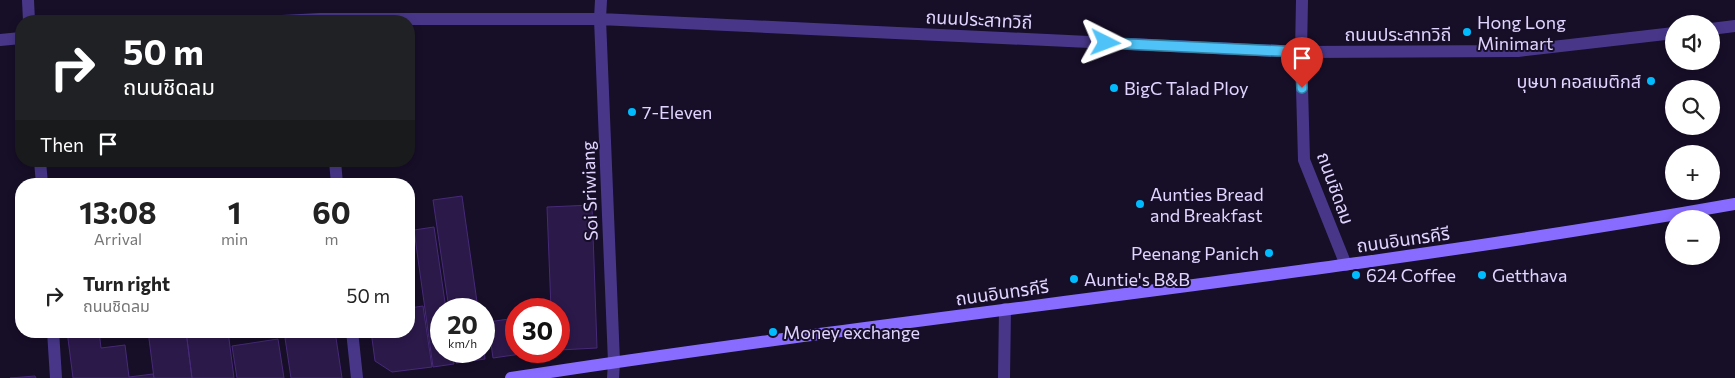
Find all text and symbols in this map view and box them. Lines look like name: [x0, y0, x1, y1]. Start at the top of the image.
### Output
street label: ถนนประสาทวิถี: [925, 5, 1033, 33]
place label: Hong Long Minimart: [1477, 11, 1566, 54]
map controls: [1665, 15, 1720, 265]
button: sound: [1665, 15, 1720, 70]
position arrow: [1079, 16, 1131, 68]
street label: ถนนประสาทวิถี: [1345, 23, 1451, 45]
marker: Hong Long Minimart: [1461, 26, 1473, 38]
text: 50 m: [123, 29, 204, 72]
icon: right: [40, 35, 105, 100]
pin: [1281, 37, 1323, 88]
icon: arrive: [1288, 44, 1316, 72]
place label: บุษบา คอสเมติกส์: [1516, 70, 1641, 93]
text: ถนนชิดลม: [123, 73, 215, 100]
marker: บุษบา คอสเมติกส์: [1645, 75, 1657, 87]
place label: BigC Talad Ploy: [1124, 77, 1249, 99]
button: search: [1665, 80, 1720, 135]
marker: BigC Talad Ploy: [1108, 82, 1120, 94]
place label: 7-Eleven: [642, 101, 712, 123]
marker: 7-Eleven: [626, 106, 638, 118]
icon: arrive: [94, 130, 122, 158]
text: Then: [40, 133, 84, 156]
street label: Soi Sriwiang: [576, 140, 602, 241]
button: +: [1665, 145, 1720, 200]
street label: ถนนชิดลม: [1313, 149, 1359, 227]
place label: Aunties Bread and Breakfast: [1150, 183, 1264, 226]
text: 13:08: [79, 193, 157, 230]
text: 1: [228, 193, 241, 230]
text: 60: [312, 193, 351, 230]
marker: Aunties Bread and Breakfast: [1134, 198, 1146, 210]
button: −: [1665, 210, 1720, 265]
street label: ถนนอินทรคีรี: [1355, 222, 1451, 256]
text: Arrival: [94, 229, 142, 248]
text: min: [221, 229, 248, 248]
text: m: [325, 229, 339, 248]
place label: Peenang Panich: [1131, 242, 1259, 264]
marker: Peenang Panich: [1263, 247, 1275, 259]
place label: 624 Coffee: [1366, 264, 1456, 286]
place label: Getthava: [1492, 264, 1567, 286]
place label: Auntie's B&B: [1084, 268, 1190, 290]
marker: 624 Coffee: [1350, 269, 1362, 281]
marker: Getthava: [1476, 269, 1488, 281]
text: Turn right: [83, 272, 170, 295]
marker: Auntie's B&B: [1068, 273, 1080, 285]
street label: ถนนอินทรคีรี: [954, 275, 1050, 309]
icon: right: [40, 282, 68, 310]
text: 50 m: [346, 284, 390, 307]
text: ถนนชิดลม: [83, 296, 150, 315]
speed limit sign: 30: [505, 298, 570, 363]
text: 20: [447, 309, 478, 339]
place label: Money exchange: [783, 321, 920, 343]
marker: Money exchange: [767, 326, 779, 338]
text: km/h: [448, 336, 477, 350]

